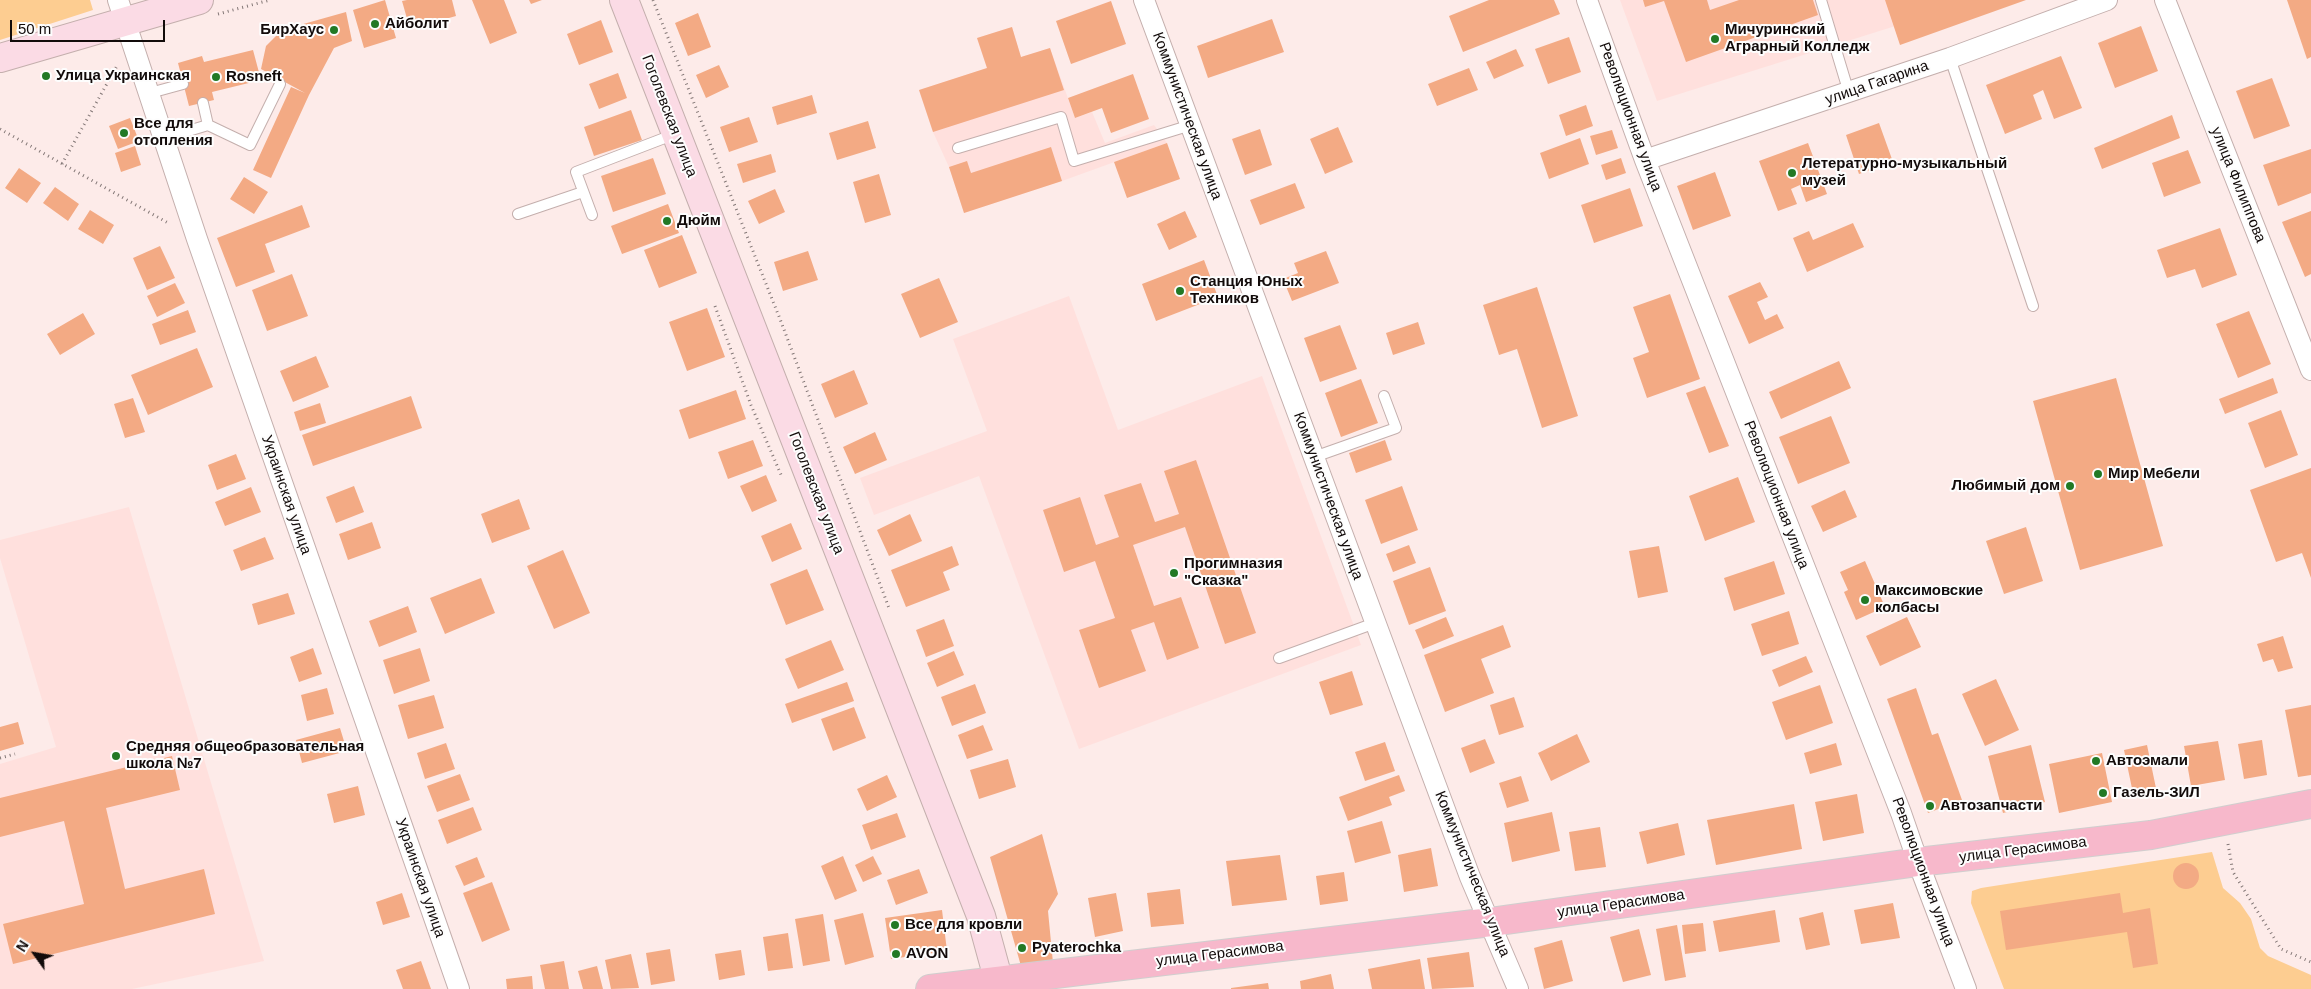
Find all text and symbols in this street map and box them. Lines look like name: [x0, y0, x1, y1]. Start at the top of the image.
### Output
scale bar: [12, 10, 168, 42]
place label: Айболит: [385, 15, 449, 33]
marker: Айболит: [369, 18, 381, 30]
text: 50 m: [18, 20, 51, 37]
place label: БирХаус: [260, 21, 324, 39]
place label: Мичуринский Аграрный Колледж: [1725, 21, 1869, 56]
marker: БирХаус: [328, 24, 340, 36]
street label: Коммунистическая улица: [1148, 30, 1226, 202]
marker: Мичуринский Аграрный Колледж: [1709, 33, 1721, 45]
street label: Революционная улица: [1595, 40, 1665, 194]
street label: Гоголевская улица: [637, 52, 701, 180]
street label: улица Гагарина: [1823, 57, 1931, 109]
place label: Улица Украинская: [56, 67, 190, 85]
place label: Rosneft: [226, 68, 282, 86]
marker: Улица Украинская: [40, 70, 52, 82]
marker: Rosneft: [210, 71, 222, 83]
place label: Все для отопления: [134, 115, 213, 150]
street label: улица Филиппова: [2207, 125, 2269, 245]
marker: Все для отопления: [118, 127, 130, 139]
place label: Летературно-музыкальный музей: [1802, 155, 2007, 190]
marker: Летературно-музыкальный музей: [1786, 167, 1798, 179]
place label: Дюйм: [677, 212, 721, 230]
marker: Дюйм: [661, 215, 673, 227]
place label: Станция Юных Техников: [1190, 273, 1303, 308]
marker: Станция Юных Техников: [1174, 285, 1186, 297]
street label: Коммунистическая улица: [1289, 410, 1367, 582]
street label: Революционная улица: [1739, 418, 1813, 572]
street label: Гоголевская улица: [784, 429, 848, 557]
street label: Украинская улица: [257, 433, 315, 557]
place label: Мир Мебели: [2108, 465, 2200, 483]
marker: Мир Мебели: [2092, 468, 2104, 480]
place label: Любимый дом: [1951, 477, 2060, 495]
marker: Любимый дом: [2064, 480, 2076, 492]
place label: Прогимназия "Сказка": [1184, 555, 1283, 590]
marker: Прогимназия "Сказка": [1168, 567, 1180, 579]
place label: Максимовские колбасы: [1875, 582, 1983, 617]
marker: Максимовские колбасы: [1859, 594, 1871, 606]
place label: Средняя общеобразовательная школа №7: [126, 738, 364, 773]
marker: Средняя общеобразовательная школа №7: [110, 750, 122, 762]
place label: Автоэмали: [2106, 752, 2188, 770]
marker: Автоэмали: [2090, 755, 2102, 767]
place label: Газель-ЗИЛ: [2113, 784, 2200, 802]
marker: Газель-ЗИЛ: [2097, 787, 2109, 799]
street label: Коммунистическая улица: [1430, 788, 1514, 960]
street label: Революционная улица: [1888, 795, 1958, 949]
place label: Автозапчасти: [1940, 797, 2043, 815]
marker: Автозапчасти: [1924, 800, 1936, 812]
street label: Украинская улица: [391, 816, 449, 940]
street label: улица Герасимова: [1958, 833, 2088, 867]
street label: улица Герасимова: [1556, 886, 1686, 922]
place label: Все для кровли: [905, 916, 1022, 934]
marker: Все для кровли: [889, 919, 901, 931]
north arrow: [10, 929, 60, 979]
street label: улица Герасимова: [1155, 937, 1285, 971]
text: N: [13, 938, 32, 955]
place label: Pyaterochka: [1032, 939, 1121, 957]
marker: Pyaterochka: [1016, 942, 1028, 954]
place label: AVON: [906, 945, 948, 963]
marker: AVON: [890, 948, 902, 960]

